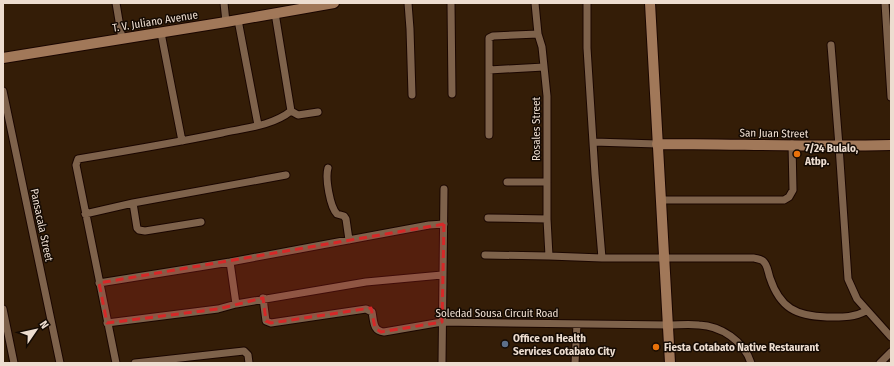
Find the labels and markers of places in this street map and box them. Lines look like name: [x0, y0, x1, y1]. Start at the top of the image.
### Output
place label: 7/24 Bulalo, Atbp.: [804, 142, 859, 168]
marker: 7/24 Bulalo, Atbp.: [792, 149, 802, 159]
place label: Office on Health Services Cotabato City: [513, 332, 616, 358]
marker: Office on Health Services Cotabato City: [500, 339, 510, 349]
place label: Fiesta Cotabato Native Restaurant: [664, 341, 819, 354]
marker: Fiesta Cotabato Native Restaurant: [651, 342, 661, 352]

